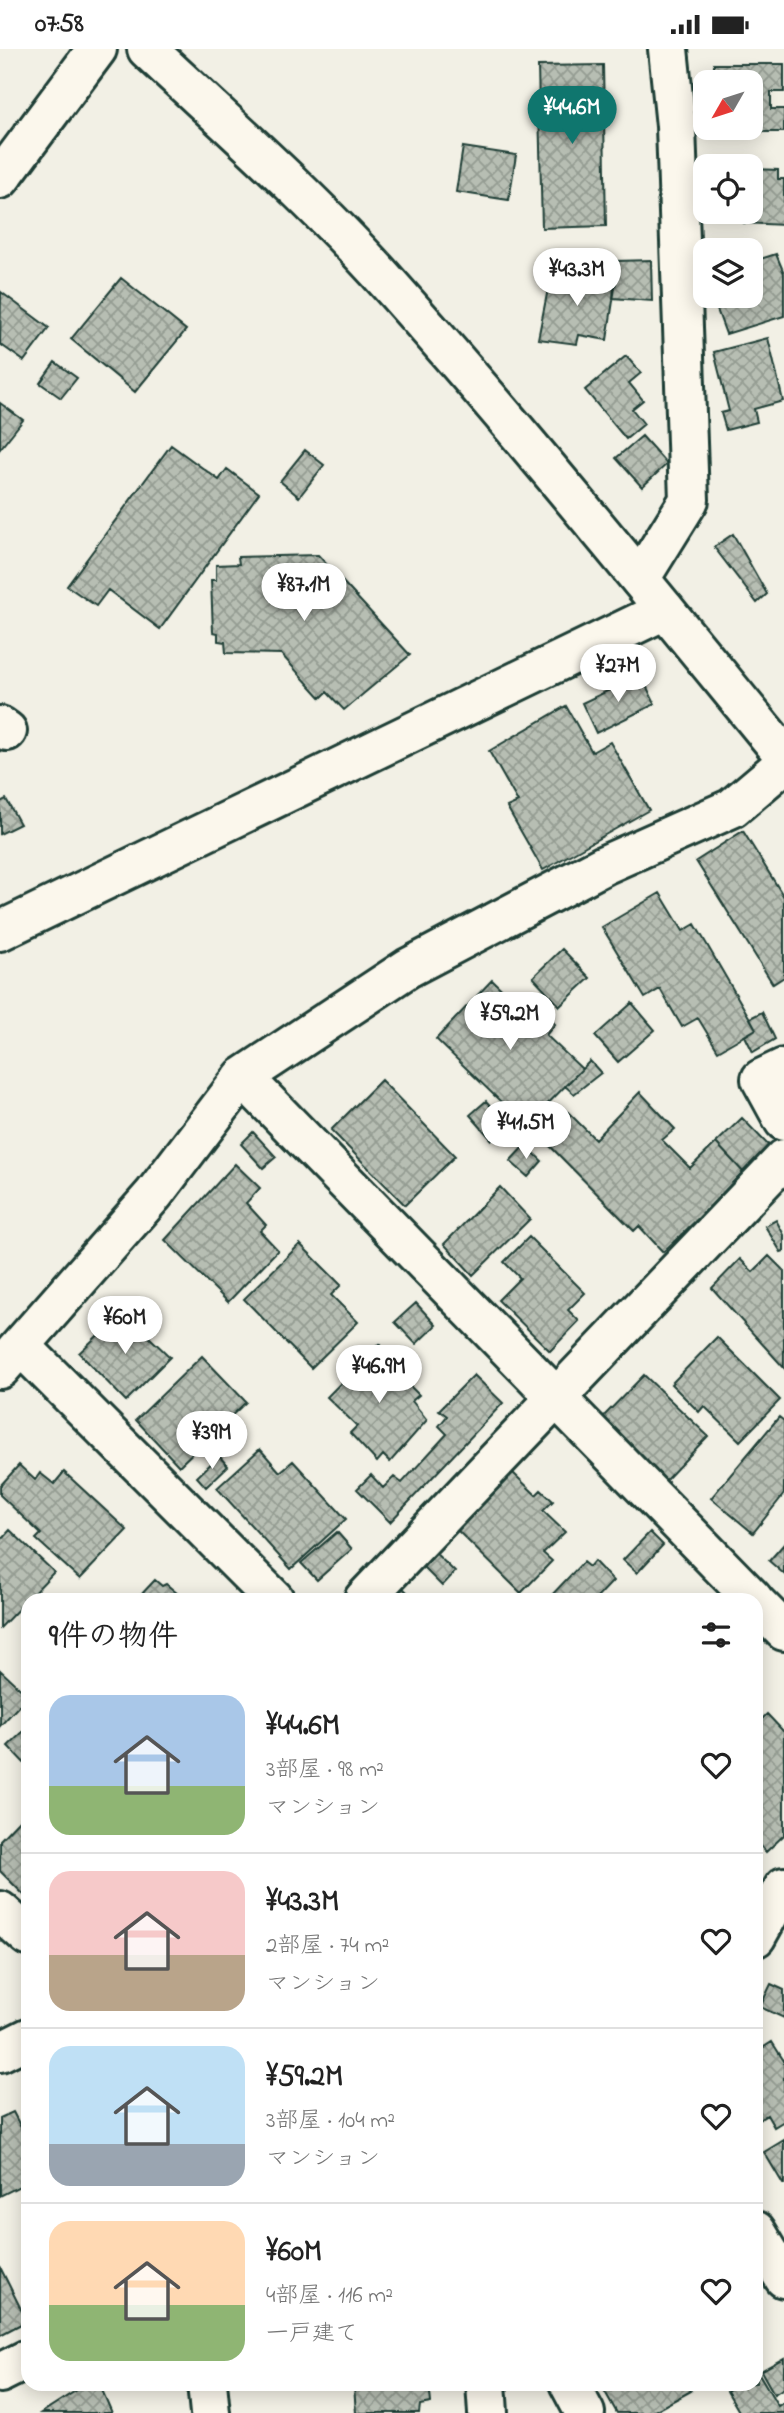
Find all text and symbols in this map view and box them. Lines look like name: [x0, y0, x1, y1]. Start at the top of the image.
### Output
text: 07:58: [35, 6, 84, 44]
north arrow: [693, 70, 763, 140]
map controls: [693, 70, 763, 308]
pin: ¥44.6M: [515, 87, 629, 146]
text: ¥44.6M: [544, 92, 600, 125]
button: locate: [693, 154, 763, 224]
button: layers: [693, 238, 763, 308]
pin: ¥43.3M: [520, 249, 634, 308]
text: ¥43.3M: [549, 254, 605, 287]
pin: ¥87.1M: [247, 563, 361, 623]
text: ¥87.1M: [277, 569, 331, 602]
pin: ¥27M: [577, 645, 659, 704]
text: ¥27M: [596, 650, 640, 683]
pin: ¥59.2M: [453, 993, 567, 1052]
text: ¥59.2M: [480, 998, 540, 1031]
pin: ¥41.5M: [469, 1101, 583, 1161]
text: ¥41.5M: [497, 1107, 555, 1140]
pin: ¥60M: [84, 1297, 166, 1356]
text: ¥60M: [104, 1302, 147, 1335]
pin: ¥46.9M: [322, 1345, 436, 1405]
text: ¥46.9M: [352, 1351, 406, 1384]
pin: ¥39M: [171, 1411, 253, 1471]
text: ¥39M: [192, 1417, 232, 1450]
text: 9件の物件: [49, 1616, 178, 1660]
icon: filters: [697, 1616, 735, 1654]
text: ¥44.6M: [266, 1705, 340, 1749]
icon: home: [105, 1723, 189, 1807]
icon: heart: [697, 1746, 735, 1784]
text: 3部屋 · 98 m²: [266, 1754, 384, 1787]
text: マンション: [266, 1792, 380, 1825]
text: ¥43.3M: [266, 1881, 339, 1925]
icon: home: [105, 1899, 189, 1983]
icon: heart: [697, 1922, 735, 1960]
text: 2部屋 · 74 m²: [266, 1930, 389, 1963]
text: マンション: [266, 1968, 380, 2001]
text: ¥59.2M: [266, 2056, 343, 2100]
icon: home: [105, 2074, 189, 2158]
icon: heart: [697, 2097, 735, 2135]
text: 3部屋 · 104 m²: [266, 2105, 395, 2138]
text: マンション: [266, 2143, 380, 2176]
text: ¥60M: [266, 2231, 322, 2275]
icon: home: [105, 2249, 189, 2333]
icon: heart: [697, 2272, 735, 2310]
text: 4部屋 · 116 m²: [266, 2280, 393, 2313]
text: 一戸建て: [266, 2318, 358, 2351]

